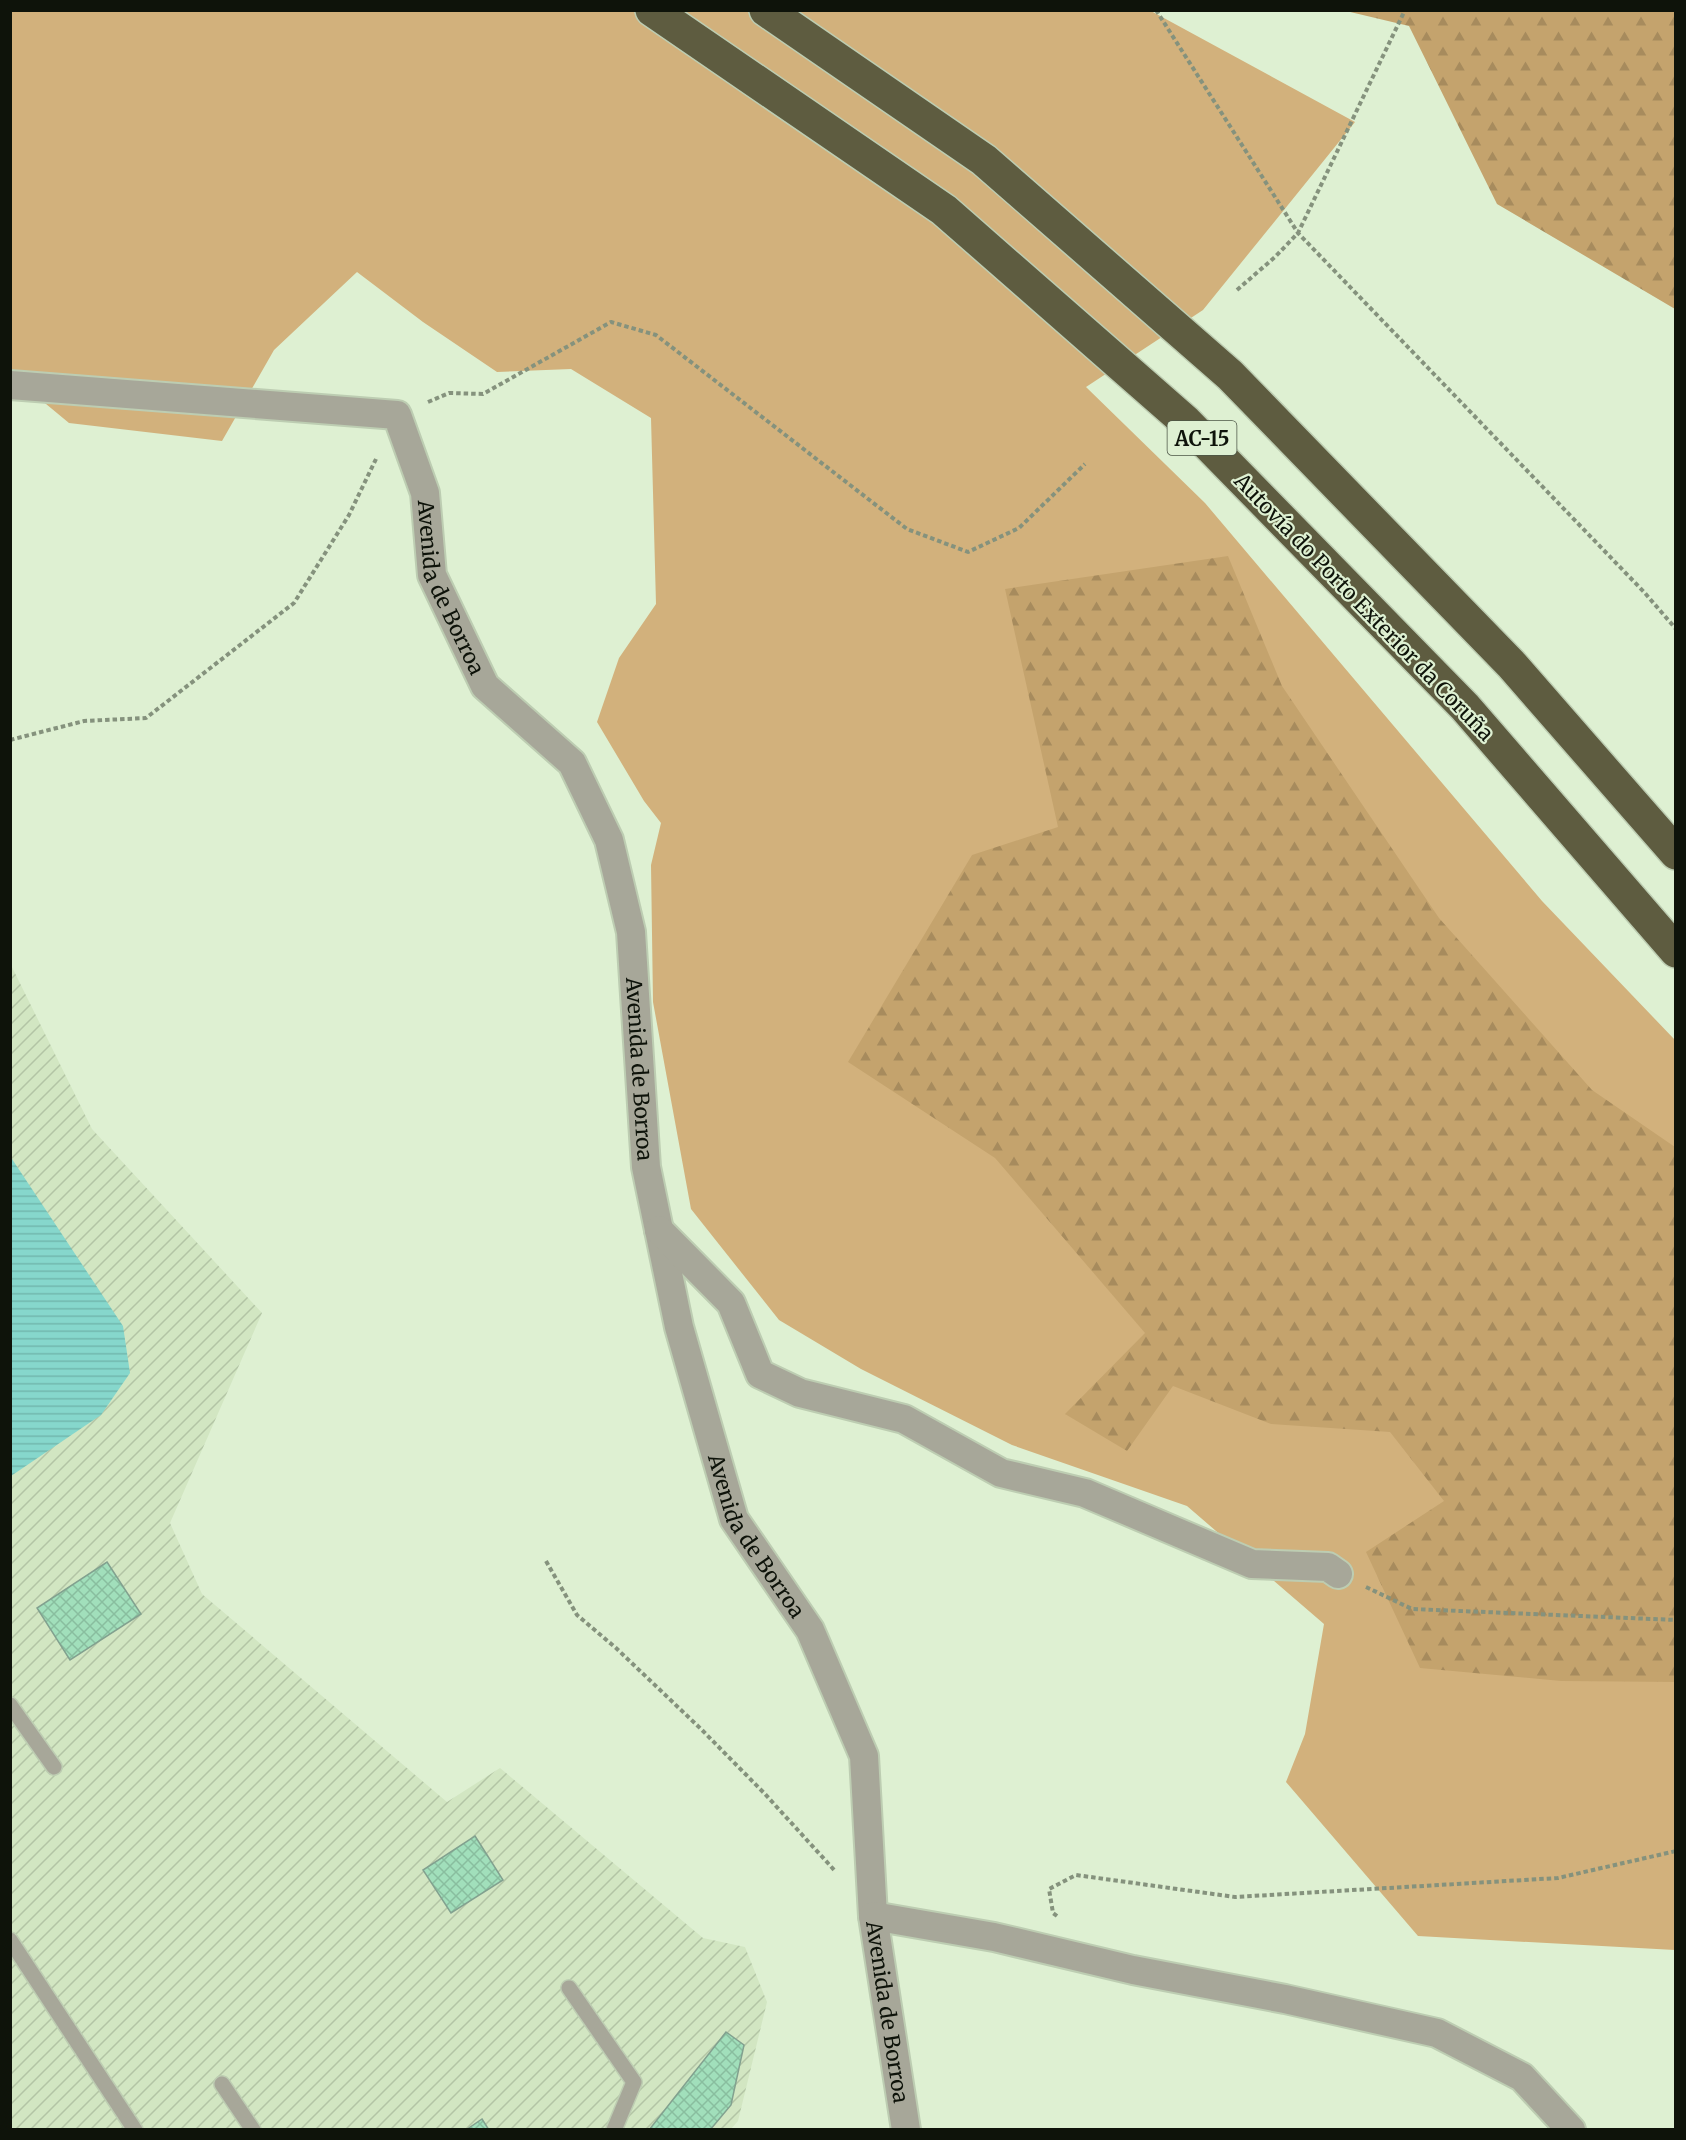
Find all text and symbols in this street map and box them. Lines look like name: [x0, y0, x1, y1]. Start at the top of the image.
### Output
road number: AC-15: [1168, 421, 1236, 455]
street label: Autovía do Porto Exterior da Coruña: [1228, 467, 1499, 747]
street label: Avenida de Borroa: [412, 498, 491, 679]
street label: Avenida de Borroa: [620, 976, 659, 1162]
street label: Avenida de Borroa: [702, 1450, 811, 1623]
street label: Avenida de Borroa: [860, 1918, 915, 2105]

